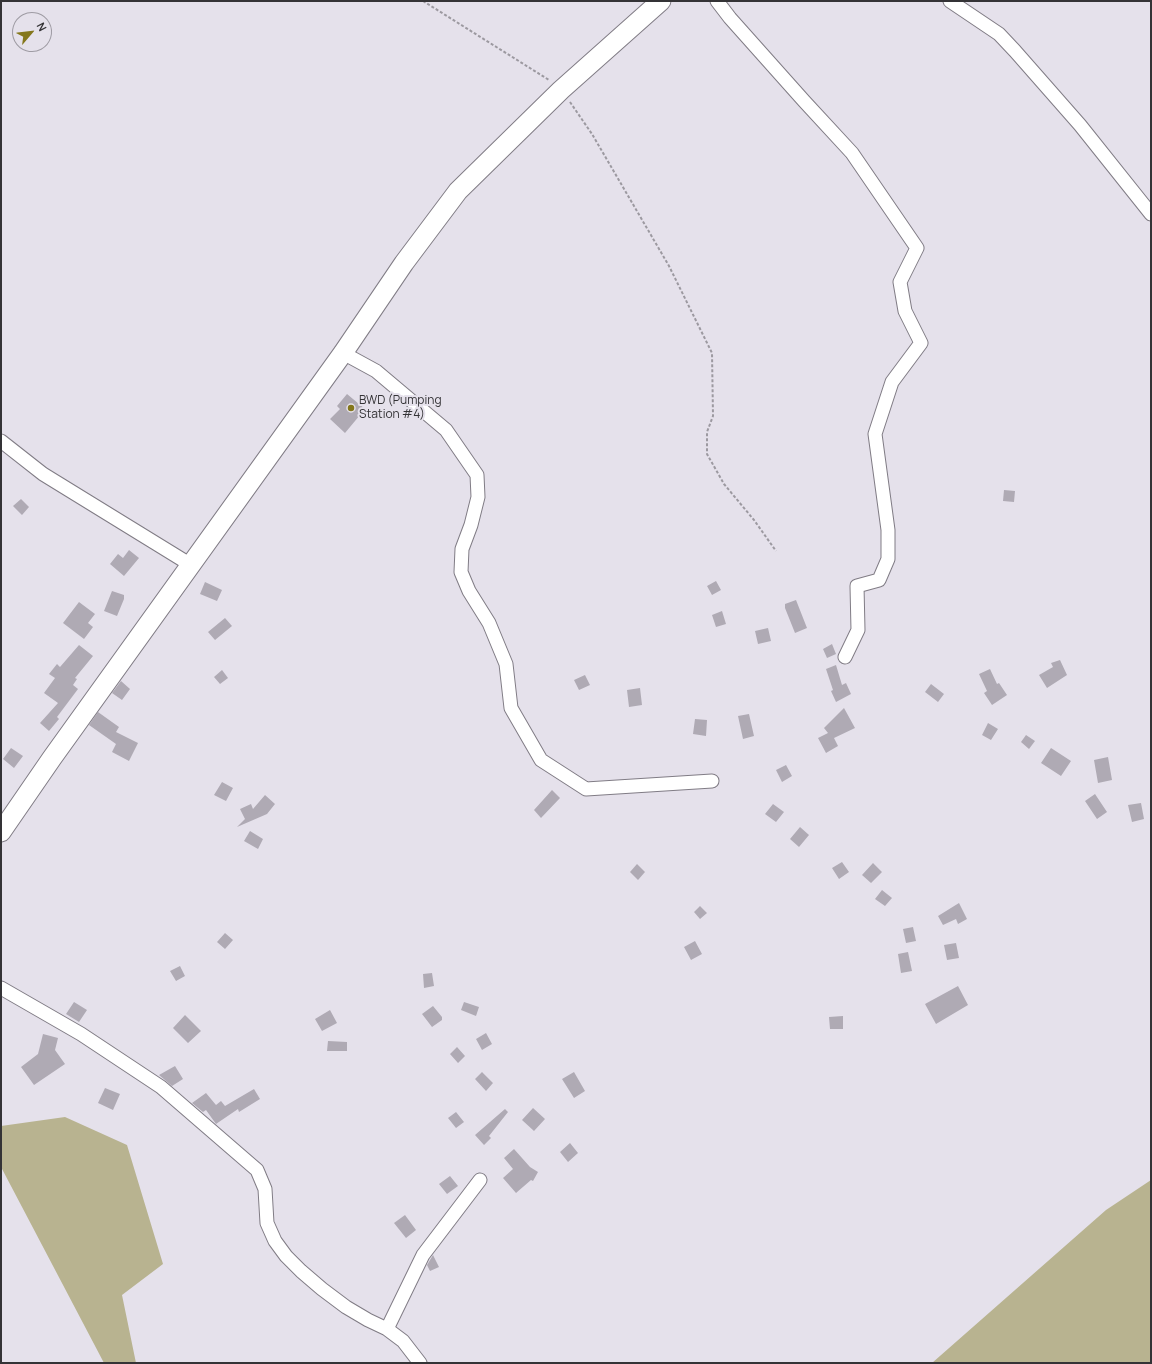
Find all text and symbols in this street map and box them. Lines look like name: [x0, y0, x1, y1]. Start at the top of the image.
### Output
north arrow: [12, 12, 52, 52]
text: N: [34, 20, 51, 34]
place label: BWD (Pumping Station #4): [359, 394, 441, 422]
marker: BWD (Pumping Station #4): [346, 403, 356, 413]

